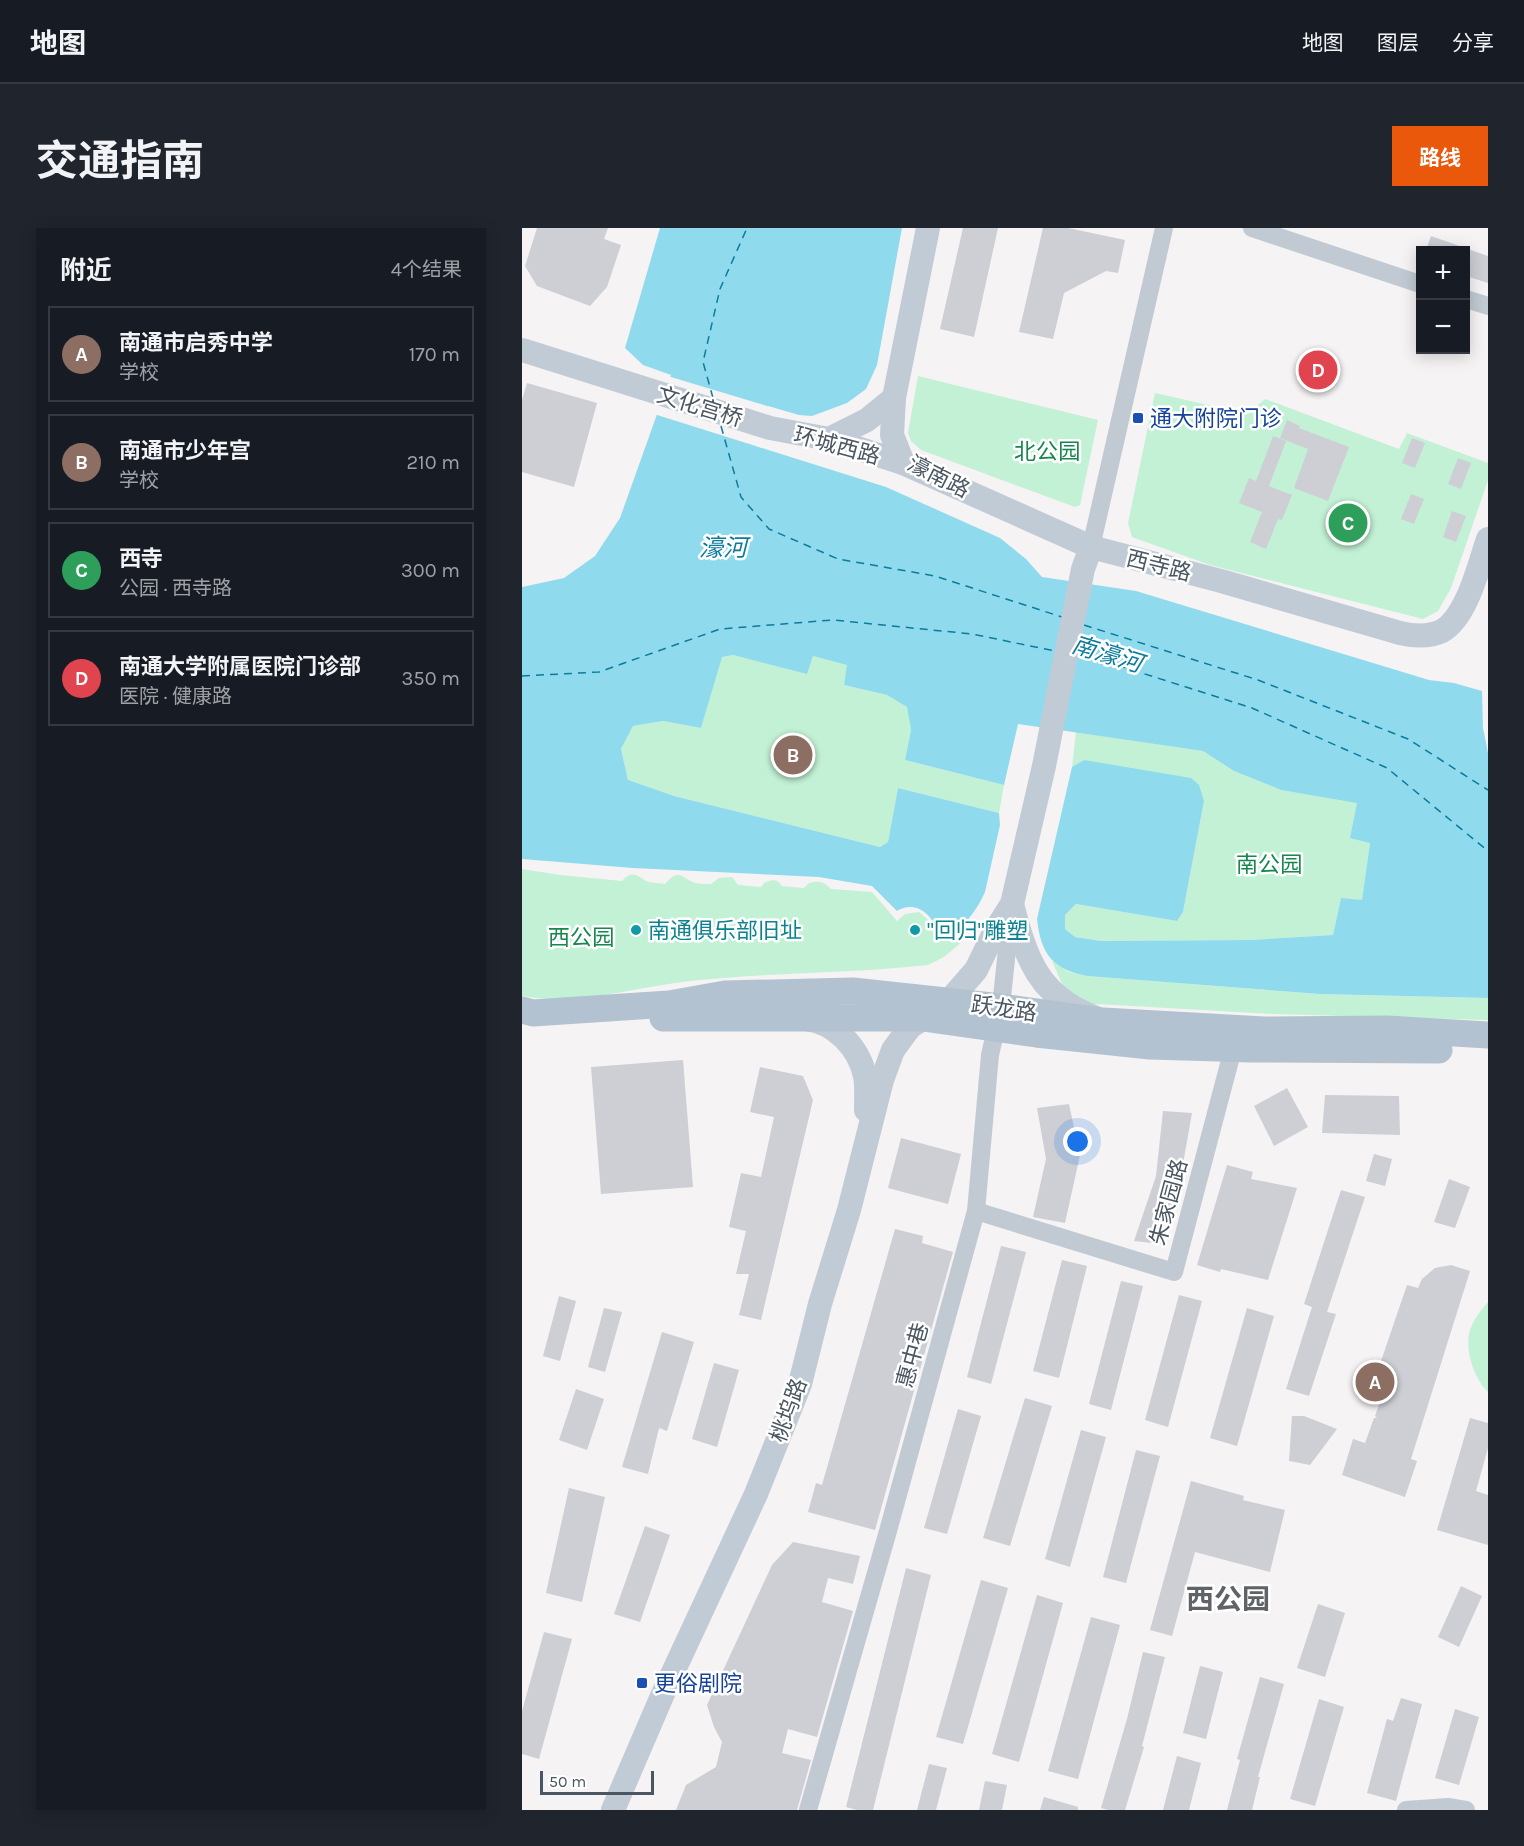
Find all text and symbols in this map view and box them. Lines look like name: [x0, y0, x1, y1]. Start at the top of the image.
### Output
text: 地图: [30, 27, 86, 60]
text: 地图: [1302, 31, 1344, 55]
text: 图层: [1377, 31, 1419, 55]
text: 分享: [1452, 31, 1494, 55]
button: 路线: [1392, 126, 1488, 186]
text: 交通指南: [36, 136, 204, 186]
map controls: [1416, 246, 1470, 354]
button: +: [1416, 246, 1470, 300]
text: 附近: [60, 255, 112, 286]
text: 4个结果: [391, 258, 462, 281]
button: −: [1416, 300, 1470, 354]
text: 南通市启秀中学: [119, 330, 273, 356]
text: A: [75, 343, 88, 366]
text: 170 m: [409, 343, 460, 366]
pin: D: [1298, 348, 1338, 392]
text: 学校: [119, 361, 159, 384]
street label: 文化宫桥: [654, 382, 746, 432]
place label: 通大附院门诊: [1150, 406, 1282, 432]
marker: 通大附院门诊: [1131, 411, 1145, 425]
street label: 环城西路: [791, 422, 883, 470]
text: 南通市少年宫: [119, 438, 251, 464]
park label: 北公园: [1014, 439, 1080, 465]
street label: 濠南路: [903, 450, 974, 503]
text: B: [75, 451, 88, 474]
text: 210 m: [406, 451, 460, 474]
text: 学校: [119, 469, 159, 492]
pin: C: [1328, 500, 1368, 546]
water label: 濠河: [699, 534, 751, 562]
street label: 西寺路: [1124, 545, 1194, 587]
text: 西寺: [119, 546, 163, 572]
text: C: [75, 559, 88, 582]
text: 300 m: [401, 559, 460, 582]
text: 公园 · 西寺路: [119, 577, 232, 600]
water label: 南濠河: [1068, 630, 1149, 679]
text: 南通大学附属医院门诊部: [119, 654, 361, 680]
text: D: [75, 667, 88, 690]
text: 350 m: [402, 667, 460, 690]
text: 医院 · 健康路: [119, 685, 232, 708]
pin: B: [774, 732, 812, 778]
park label: 南公园: [1236, 852, 1302, 878]
place label: 南通俱乐部旧址: [648, 918, 802, 944]
place label: "回归"雕塑: [927, 918, 1028, 944]
marker: 南通俱乐部旧址: [629, 923, 643, 937]
marker: "回归"雕塑: [908, 923, 922, 937]
park label: 西公园: [548, 925, 614, 951]
street label: 跃龙路: [969, 992, 1038, 1026]
your location: [1063, 1127, 1092, 1156]
street label: 朱家园路: [1145, 1156, 1193, 1248]
street label: 惠中巷: [892, 1320, 934, 1391]
pin: A: [1356, 1360, 1394, 1404]
street label: 桃坞路: [765, 1375, 812, 1446]
district label: 西公园: [1186, 1583, 1270, 1616]
place label: 更俗剧院: [654, 1671, 742, 1697]
marker: 更俗剧院: [635, 1676, 649, 1690]
scale bar: [540, 1768, 654, 1796]
text: 50 m: [549, 1772, 586, 1791]

